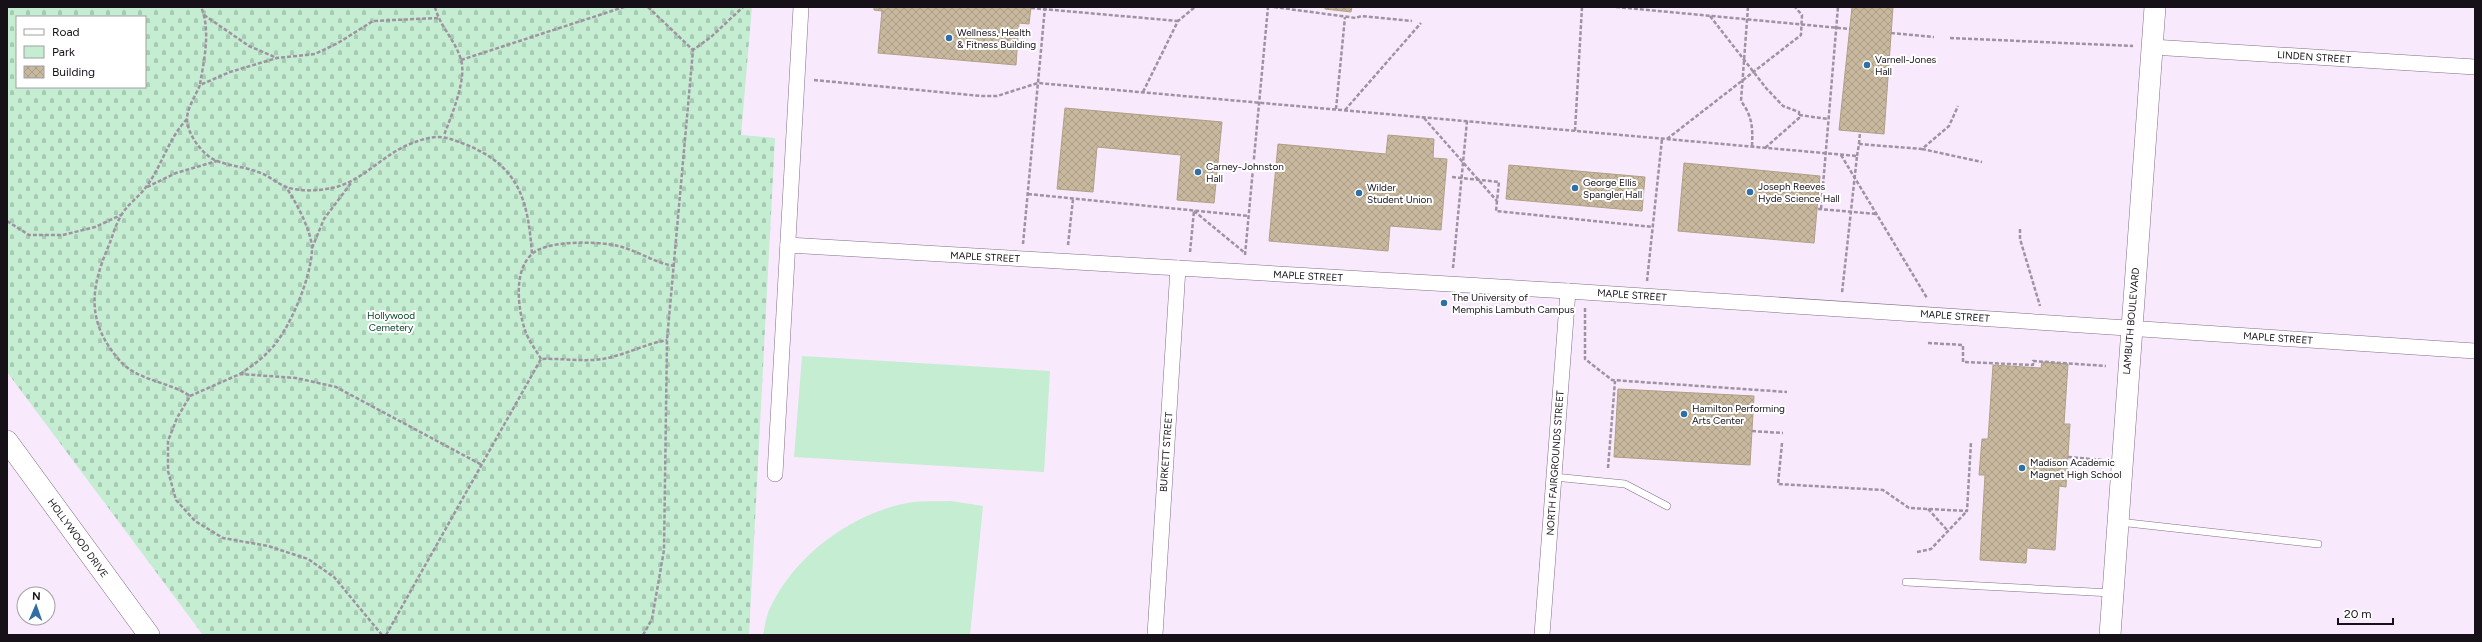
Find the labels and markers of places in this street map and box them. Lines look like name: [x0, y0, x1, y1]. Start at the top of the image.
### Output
place label: Wellness, Health & Fitness Building: [957, 26, 1036, 51]
marker: Wellness, Health & Fitness Building: [944, 33, 954, 43]
place label: Varnell-Jones Hall: [1875, 53, 1937, 78]
marker: Varnell-Jones Hall: [1862, 60, 1872, 70]
place label: Carney-Johnston Hall: [1206, 160, 1284, 185]
marker: Carney-Johnston Hall: [1193, 167, 1203, 177]
place label: George Ellis Spangler Hall: [1583, 176, 1642, 201]
place label: Joseph Reeves Hyde Science Hall: [1758, 180, 1840, 205]
place label: Wilder Student Union: [1367, 181, 1432, 206]
marker: George Ellis Spangler Hall: [1570, 183, 1580, 193]
marker: Joseph Reeves Hyde Science Hall: [1745, 187, 1755, 197]
marker: Wilder Student Union: [1354, 188, 1364, 198]
place label: The University of Memphis Lambuth Campus: [1452, 291, 1575, 316]
marker: The University of Memphis Lambuth Campus: [1439, 298, 1449, 308]
place label: Hamilton Performing Arts Center: [1692, 402, 1785, 427]
marker: Hamilton Performing Arts Center: [1679, 409, 1689, 419]
place label: Madison Academic Magnet High School: [2030, 456, 2121, 481]
marker: Madison Academic Magnet High School: [2017, 463, 2027, 473]

